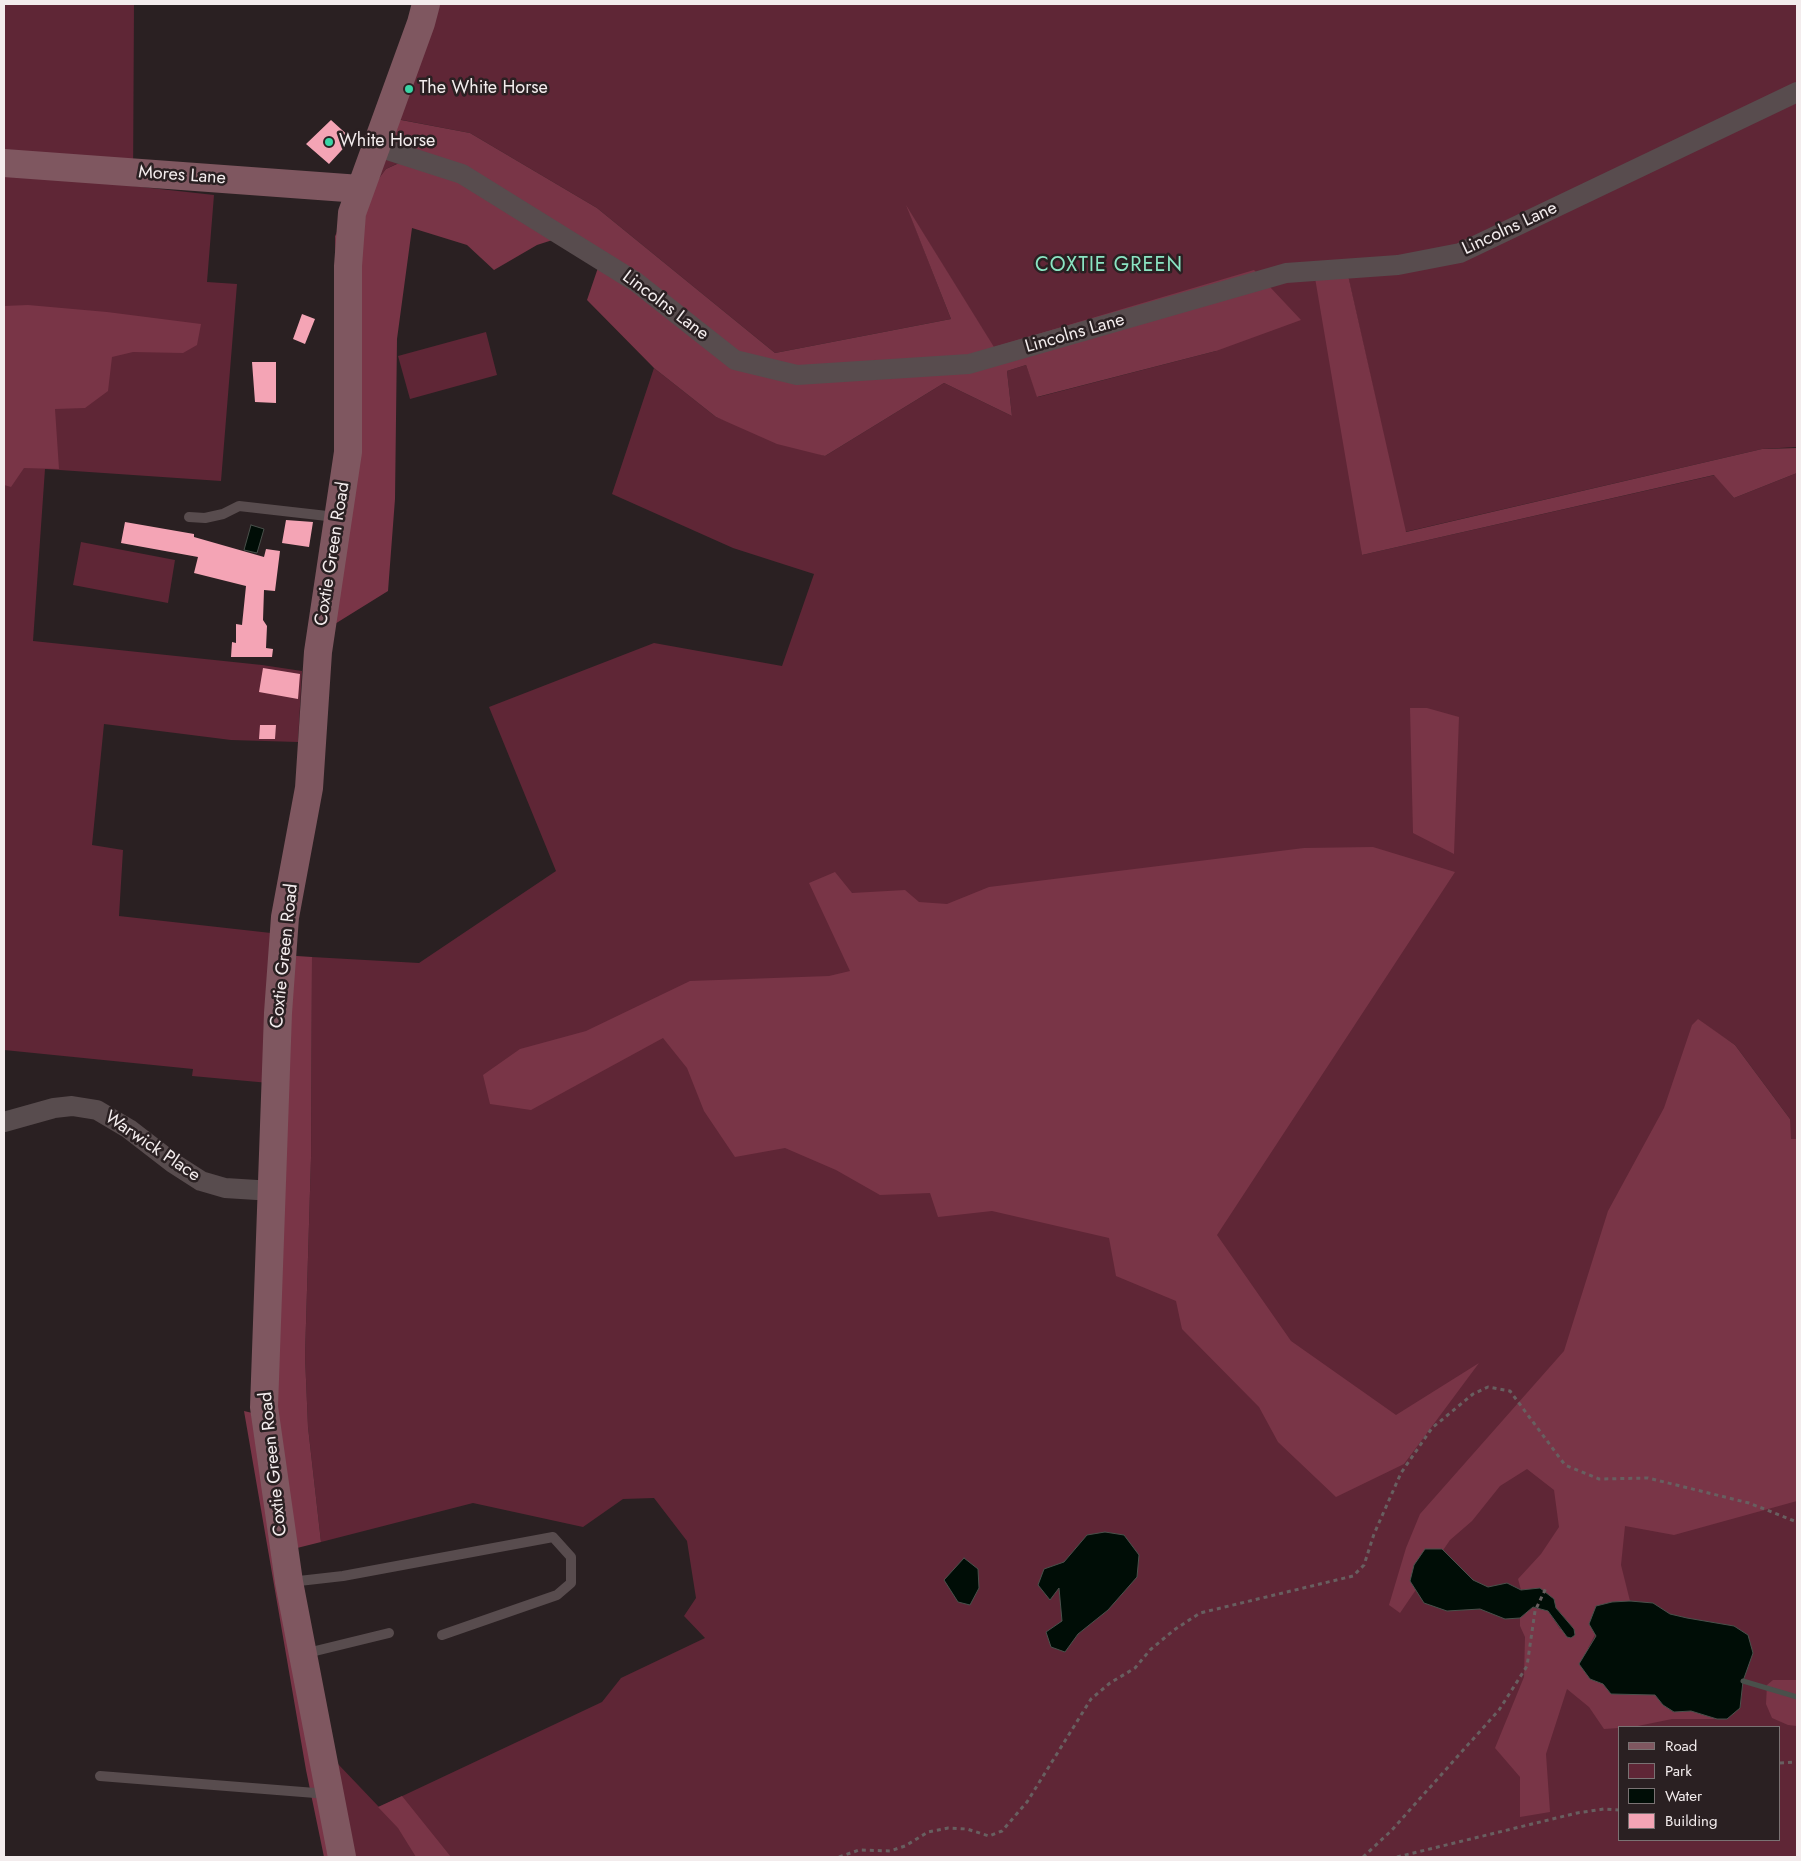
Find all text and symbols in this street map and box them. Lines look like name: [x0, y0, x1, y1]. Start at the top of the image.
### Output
place label: The White Horse: [419, 78, 548, 100]
marker: The White Horse: [403, 83, 415, 95]
place label: White Horse: [339, 131, 435, 153]
marker: White Horse: [323, 136, 335, 148]
street label: Mores Lane: [137, 162, 227, 190]
street label: Lincolns Lane: [1459, 198, 1561, 260]
district label: COXTIE GREEN: [1034, 254, 1184, 278]
street label: Lincolns Lane: [618, 267, 712, 345]
street label: Lincolns Lane: [1023, 310, 1127, 358]
street label: Coxtie Green Road: [311, 481, 355, 627]
street label: Coxtie Green Road: [267, 883, 303, 1029]
street label: Warwick Place: [100, 1107, 204, 1187]
street label: Coxtie Green Road: [256, 1391, 292, 1537]
legend: [1618, 1726, 1781, 1841]
text: Road: [1665, 1735, 1697, 1757]
text: Park: [1665, 1760, 1692, 1782]
text: Water: [1665, 1785, 1702, 1807]
text: Building: [1665, 1810, 1717, 1832]

